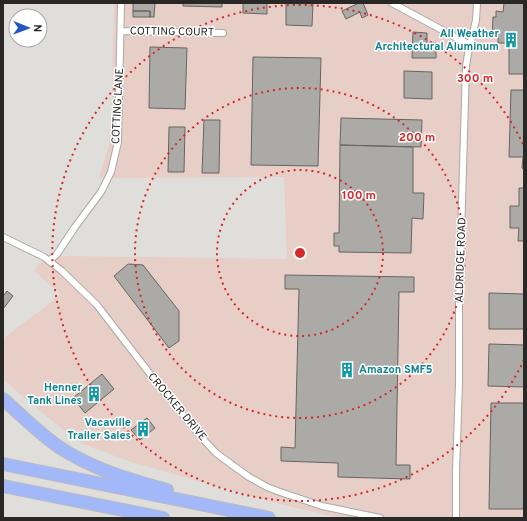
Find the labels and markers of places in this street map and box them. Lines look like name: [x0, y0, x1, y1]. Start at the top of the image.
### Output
place label: All Weather Architectural Aluminum: [375, 27, 499, 54]
building icon: All Weather Architectural Aluminum: [502, 31, 520, 49]
centre of rings: [293, 246, 307, 260]
building icon: Amazon SMF5: [338, 361, 356, 379]
place label: Amazon SMF5: [359, 363, 433, 377]
place label: Henner Tank Lines: [27, 381, 82, 408]
building icon: Henner Tank Lines: [85, 385, 103, 403]
place label: Vacaville Trailer Sales: [67, 416, 131, 443]
building icon: Vacaville Trailer Sales: [134, 420, 152, 438]

